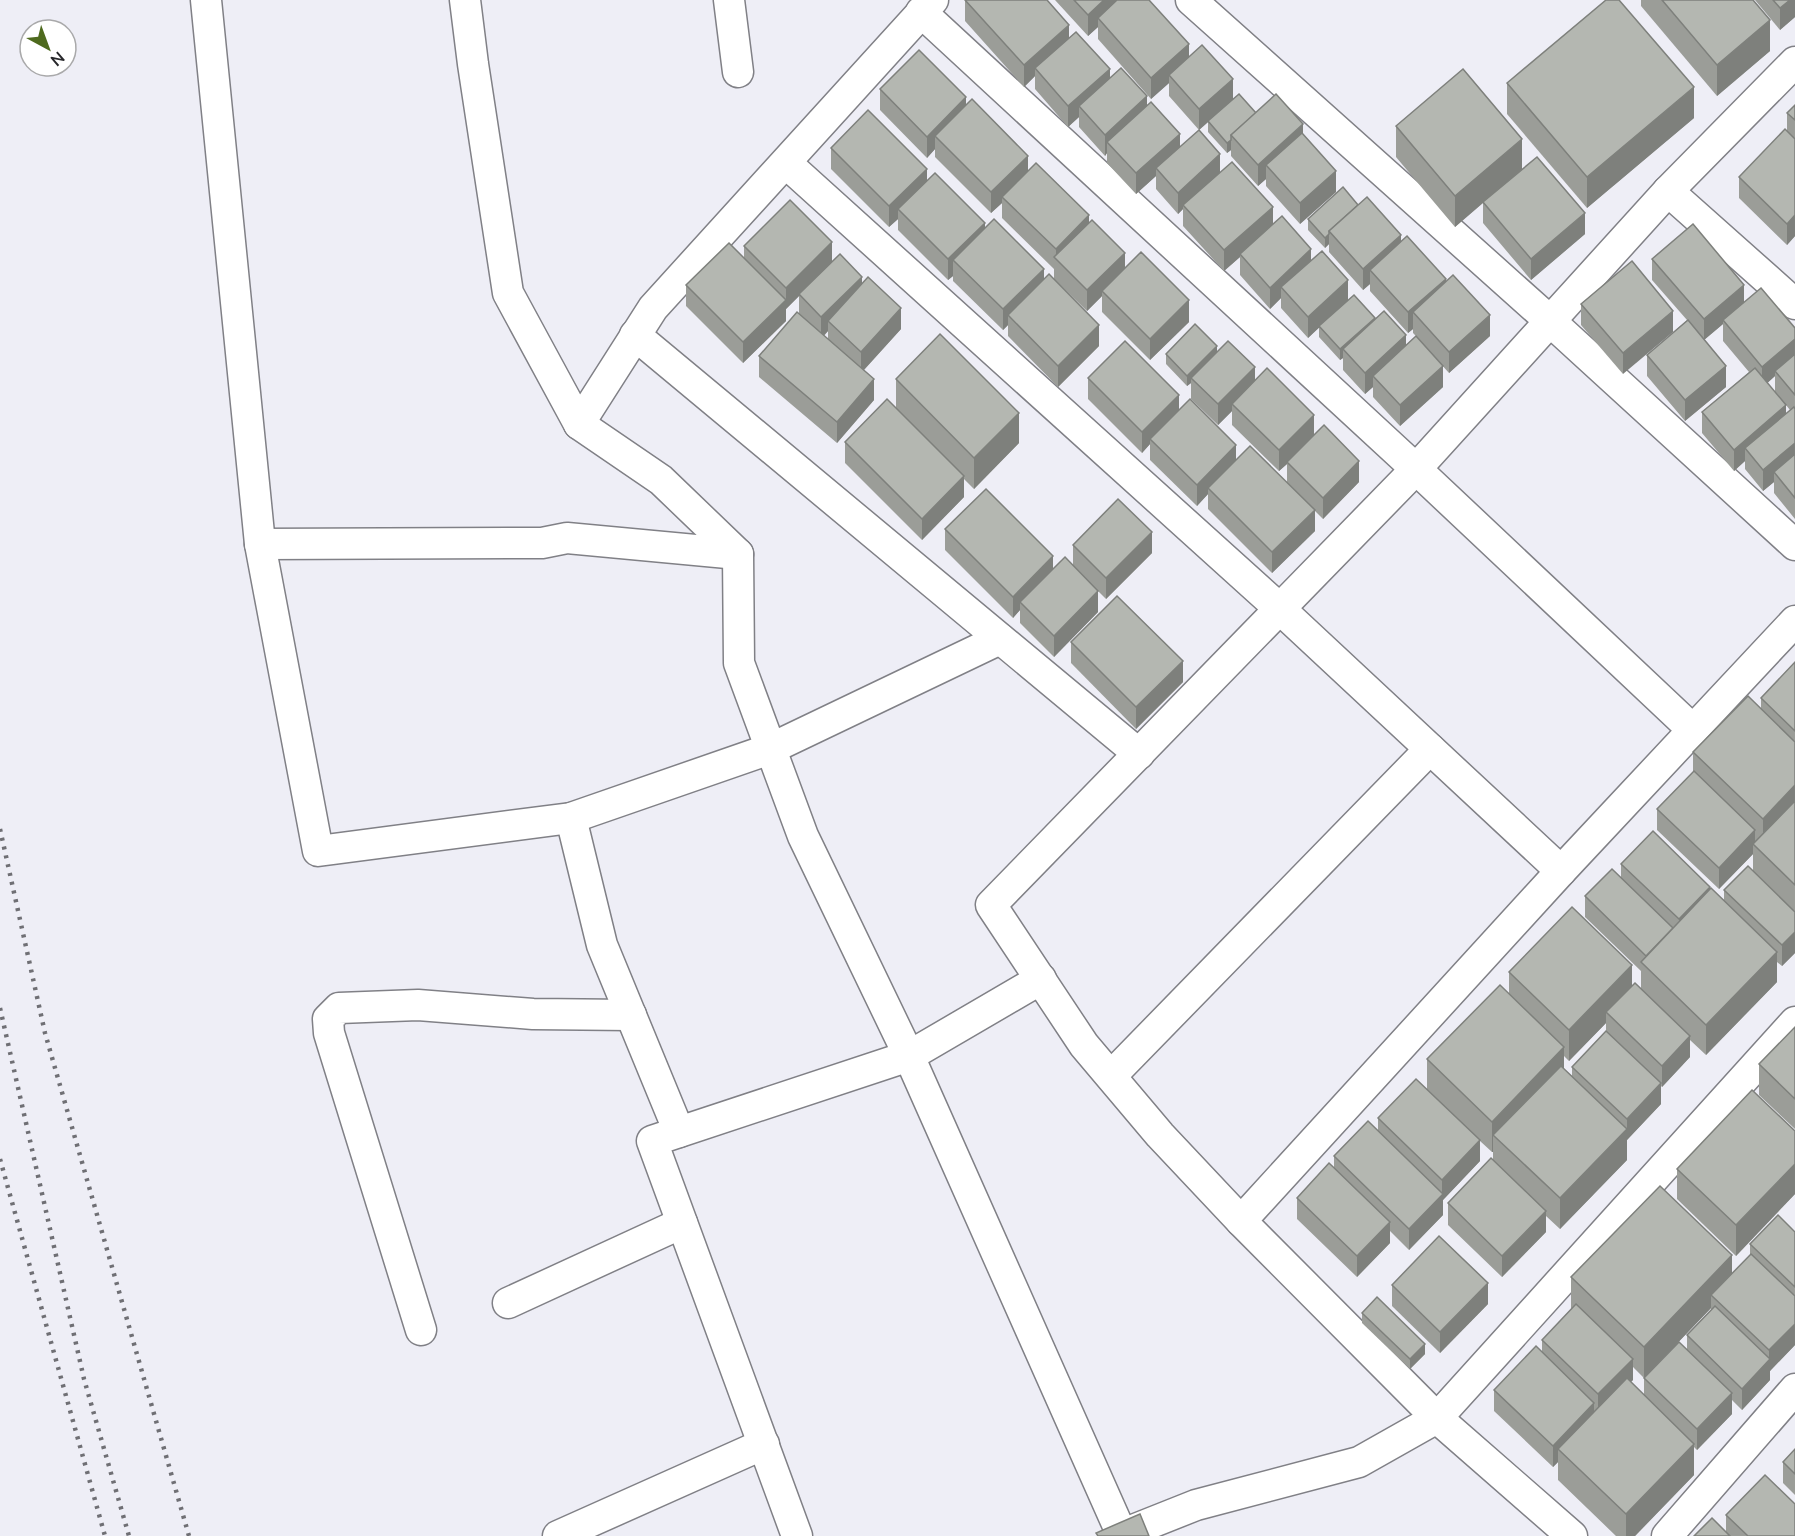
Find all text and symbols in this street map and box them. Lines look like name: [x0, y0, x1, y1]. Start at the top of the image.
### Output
north arrow: [18, 18, 78, 78]
text: N: [47, 48, 69, 71]

